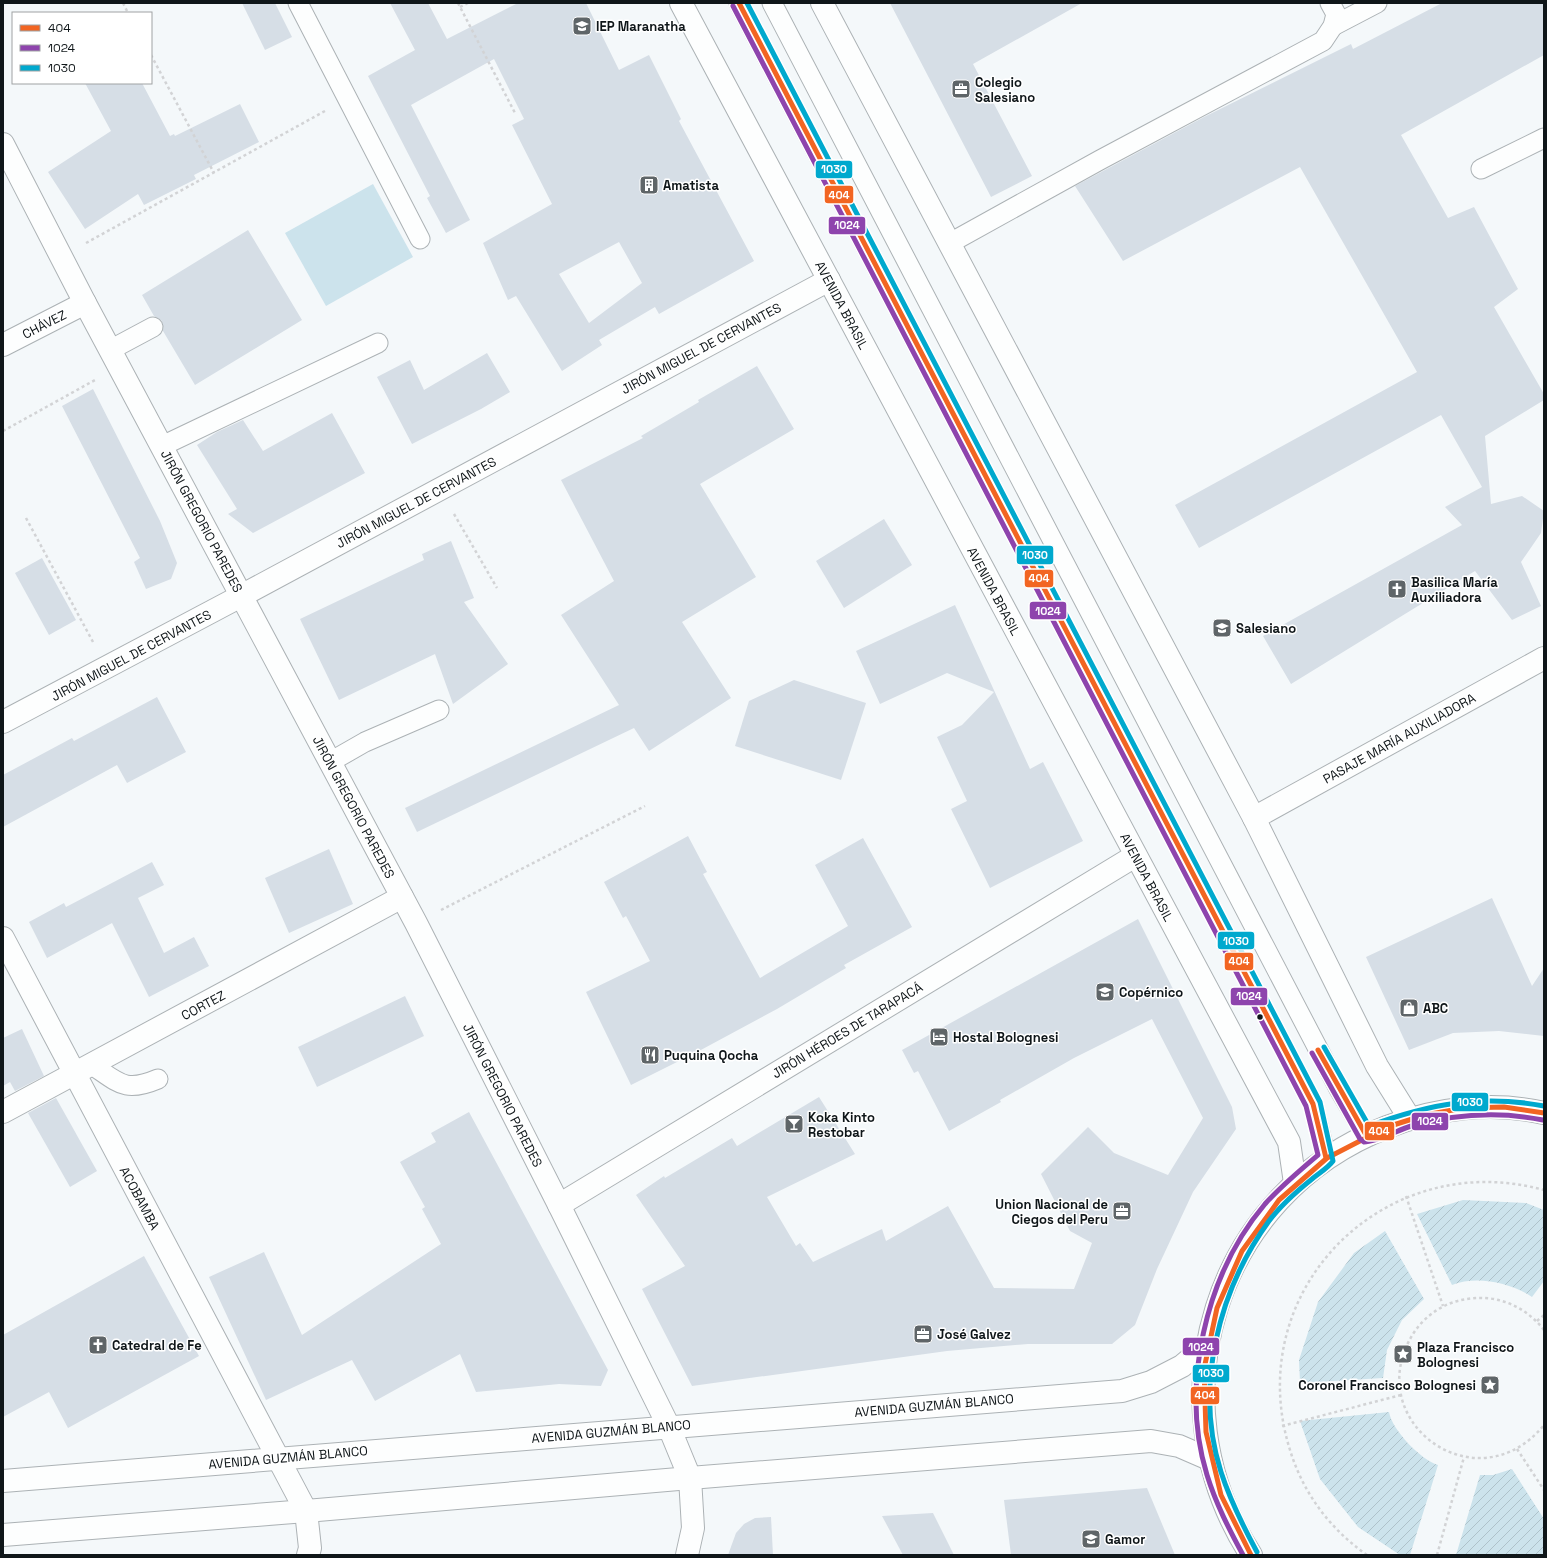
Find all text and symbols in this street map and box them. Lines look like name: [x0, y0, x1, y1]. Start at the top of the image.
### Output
legend: [12, 12, 152, 84]
school or university icon: IEP Maranatha: [571, 15, 593, 37]
place label: IEP Maranatha: [596, 18, 686, 35]
text: 404: [48, 20, 71, 36]
text: 1024: [48, 40, 76, 56]
text: 1030: [48, 60, 76, 76]
place label: Colegio Salesiano: [975, 74, 1035, 106]
office icon: Colegio Salesiano: [950, 78, 972, 100]
line badge: 1030: [815, 160, 853, 179]
text: 1030: [821, 162, 847, 176]
building icon: Amatista: [638, 174, 660, 196]
place label: Amatista: [663, 177, 719, 194]
line badge: 404: [824, 185, 854, 204]
text: 404: [828, 188, 850, 202]
line badge: 1024: [828, 216, 866, 235]
text: 1024: [834, 218, 860, 232]
street label: AVENIDA BRASIL: [811, 258, 872, 352]
street label: JIRÓN MIGUEL DE CERVANTES: [618, 299, 784, 398]
street label: CHÁVEZ: [19, 306, 69, 343]
street label: JIRÓN GREGORIO PAREDES: [157, 447, 246, 596]
street label: JIRÓN MIGUEL DE CERVANTES: [333, 453, 499, 552]
street label: AVENIDA BRASIL: [963, 544, 1024, 638]
line badge: 1030: [1016, 545, 1054, 565]
text: 1030: [1022, 548, 1048, 562]
line badge: 404: [1024, 569, 1054, 588]
text: 404: [1028, 571, 1050, 585]
place label: Basilica María Auxiliadora: [1411, 574, 1498, 606]
church icon: Basilica María Auxiliadora: [1386, 578, 1408, 600]
line badge: 1024: [1029, 601, 1067, 620]
text: 1024: [1035, 604, 1061, 618]
street label: JIRÓN MIGUEL DE CERVANTES: [48, 606, 214, 705]
school or university icon: Salesiano: [1211, 617, 1233, 639]
place label: Salesiano: [1236, 620, 1296, 637]
street label: PASAJE MARÍA AUXILIADORA: [1320, 689, 1479, 788]
street label: JIRÓN GREGORIO PAREDES: [309, 733, 398, 882]
street label: AVENIDA BRASIL: [1116, 830, 1177, 924]
line badge: 1030: [1217, 931, 1255, 950]
text: 1030: [1223, 934, 1249, 948]
line badge: 404: [1224, 952, 1254, 971]
text: 404: [1228, 954, 1250, 968]
street label: JIRÓN HÉROES DE TARAPACÁ: [769, 979, 926, 1082]
school or university icon: Copérnico: [1094, 981, 1116, 1003]
place label: Copérnico: [1119, 984, 1183, 1001]
street label: CORTEZ: [178, 987, 228, 1024]
line badge: 1024: [1230, 987, 1268, 1006]
text: 1024: [1236, 989, 1262, 1003]
shop icon: ABC: [1398, 997, 1420, 1019]
place label: ABC: [1423, 1000, 1448, 1017]
unlabelled marker: [1255, 1012, 1265, 1022]
street label: JIRÓN GREGORIO PAREDES: [459, 1020, 546, 1170]
hotel icon: Hostal Bolognesi: [928, 1026, 950, 1048]
place label: Hostal Bolognesi: [953, 1029, 1058, 1046]
restaurant icon: Puquina Qocha: [639, 1044, 661, 1066]
place label: Puquina Qocha: [664, 1047, 759, 1064]
line badge: 1030: [1451, 1092, 1489, 1112]
text: 1030: [1457, 1095, 1483, 1109]
place label: Koka Kinto Restobar: [808, 1109, 875, 1141]
line badge: 1024: [1411, 1112, 1449, 1131]
bar icon: Koka Kinto Restobar: [783, 1113, 805, 1135]
text: 1024: [1417, 1114, 1443, 1128]
line badge: 404: [1364, 1121, 1395, 1141]
text: 404: [1368, 1124, 1390, 1138]
street label: ACOBAMBA: [116, 1164, 163, 1233]
place label: Union Nacional de Ciegos del Peru: [995, 1196, 1108, 1228]
office icon: Union Nacional de Ciegos del Peru: [1111, 1200, 1133, 1222]
office icon: José Galvez: [912, 1323, 934, 1345]
place label: José Galvez: [937, 1326, 1011, 1343]
church icon: Catedral de Fe: [87, 1334, 109, 1356]
place label: Catedral de Fe: [112, 1337, 202, 1354]
line badge: 1024: [1182, 1337, 1220, 1356]
place label: Plaza Francisco Bolognesi: [1417, 1339, 1514, 1371]
text: 1024: [1188, 1340, 1214, 1354]
place icon: Plaza Francisco Bolognesi: [1392, 1343, 1414, 1365]
line badge: 1030: [1192, 1364, 1230, 1383]
text: 1030: [1198, 1366, 1224, 1380]
place icon: Coronel Francisco Bolognesi: [1479, 1374, 1501, 1396]
place label: Coronel Francisco Bolognesi: [1298, 1377, 1476, 1394]
line badge: 404: [1190, 1386, 1220, 1405]
text: 404: [1194, 1388, 1216, 1402]
street label: AVENIDA GUZMÁN BLANCO: [853, 1390, 1015, 1421]
street label: AVENIDA GUZMÁN BLANCO: [530, 1416, 692, 1447]
street label: AVENIDA GUZMÁN BLANCO: [207, 1442, 369, 1473]
school or university icon: Gamor: [1080, 1528, 1102, 1550]
place label: Gamor: [1105, 1531, 1145, 1548]

